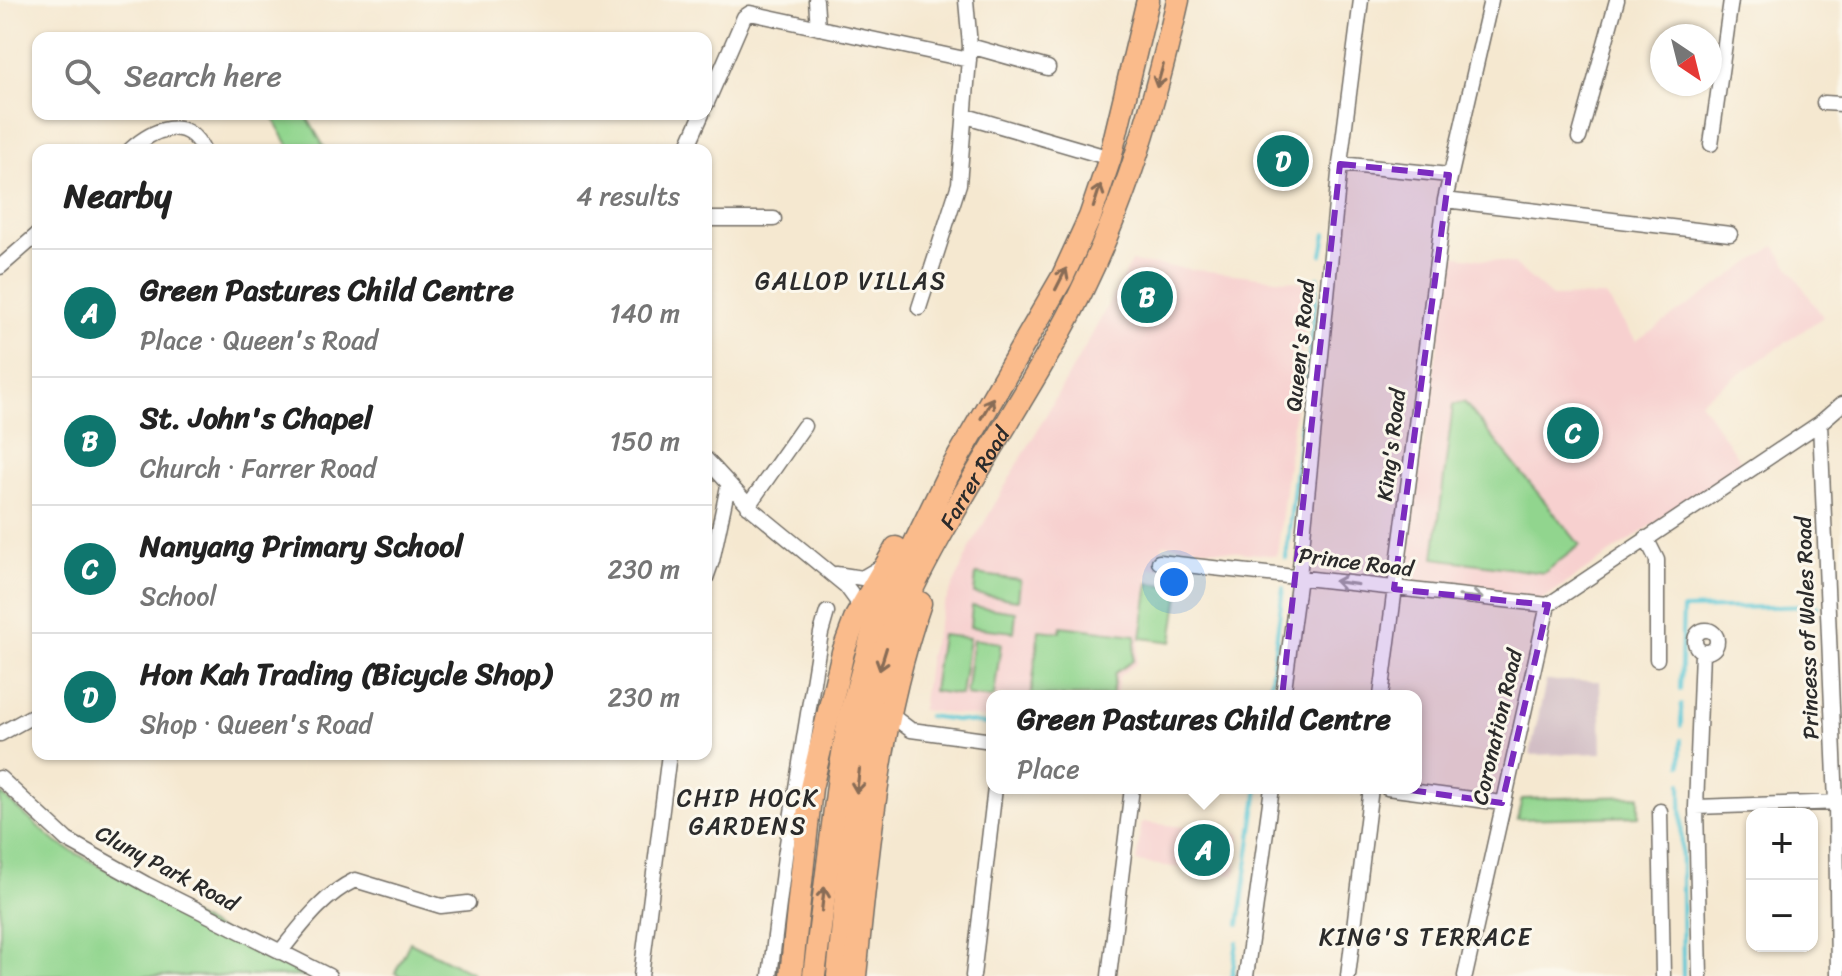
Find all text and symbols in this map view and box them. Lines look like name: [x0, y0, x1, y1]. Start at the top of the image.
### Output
north arrow: [1650, 24, 1722, 96]
search box: [32, 32, 712, 120]
text: Search here: [124, 49, 282, 103]
icon: search: [60, 54, 104, 98]
one-way arrow: [1152, 62, 1167, 88]
pin: D: [1257, 131, 1309, 191]
text: Nearby: [64, 166, 172, 226]
text: 4 results: [576, 173, 680, 219]
one-way arrow: [1091, 184, 1106, 209]
district label: GALLOP VILLAS: [755, 260, 947, 302]
text: Green Pastures Child Centre: [140, 263, 514, 317]
pin: B: [1121, 267, 1173, 327]
one-way arrow: [1054, 268, 1069, 292]
street label: Queen's Road: [1274, 277, 1326, 413]
text: A: [81, 290, 99, 336]
text: 140 m: [609, 290, 680, 336]
text: Place · Queen's Road: [140, 317, 378, 363]
street label: King's Road: [1365, 385, 1417, 503]
text: St. John's Chapel: [140, 391, 372, 445]
one-way arrow: [979, 397, 995, 420]
pin: C: [1547, 403, 1599, 463]
text: B: [82, 418, 98, 464]
text: 150 m: [610, 418, 680, 464]
street label: Farrer Road: [928, 418, 1021, 537]
text: Church · Farrer Road: [140, 445, 376, 491]
street label: Princess of Wales Road: [1784, 514, 1830, 740]
text: Nanyang Primary School: [140, 519, 463, 573]
street label: Prince Road: [1296, 536, 1417, 589]
text: C: [82, 546, 98, 592]
text: 230 m: [608, 546, 680, 592]
your location: [1154, 562, 1194, 602]
text: School: [140, 573, 217, 619]
one-way arrow: [1333, 576, 1360, 591]
one-way arrow: [1457, 590, 1484, 605]
street label: Coronation Road: [1460, 644, 1534, 809]
one-way arrow: [874, 646, 889, 671]
text: Hon Kah Trading (Bicycle Shop): [140, 647, 551, 701]
text: D: [82, 674, 98, 720]
text: 230 m: [608, 674, 680, 720]
popup: [986, 690, 1422, 794]
text: Green Pastures Child Centre: [1017, 692, 1391, 746]
text: Shop · Queen's Road: [140, 701, 372, 747]
text: Place: [1017, 746, 1080, 792]
one-way arrow: [851, 767, 866, 794]
district label: CHIP HOCK GARDENS: [677, 777, 819, 847]
map controls: [1746, 808, 1818, 952]
button: +: [1746, 808, 1818, 880]
street label: Cluny Park Road: [88, 814, 247, 923]
pin: A: [1178, 820, 1230, 880]
button: −: [1746, 880, 1818, 952]
one-way arrow: [815, 886, 830, 912]
district label: KING'S TERRACE: [1319, 916, 1533, 958]

